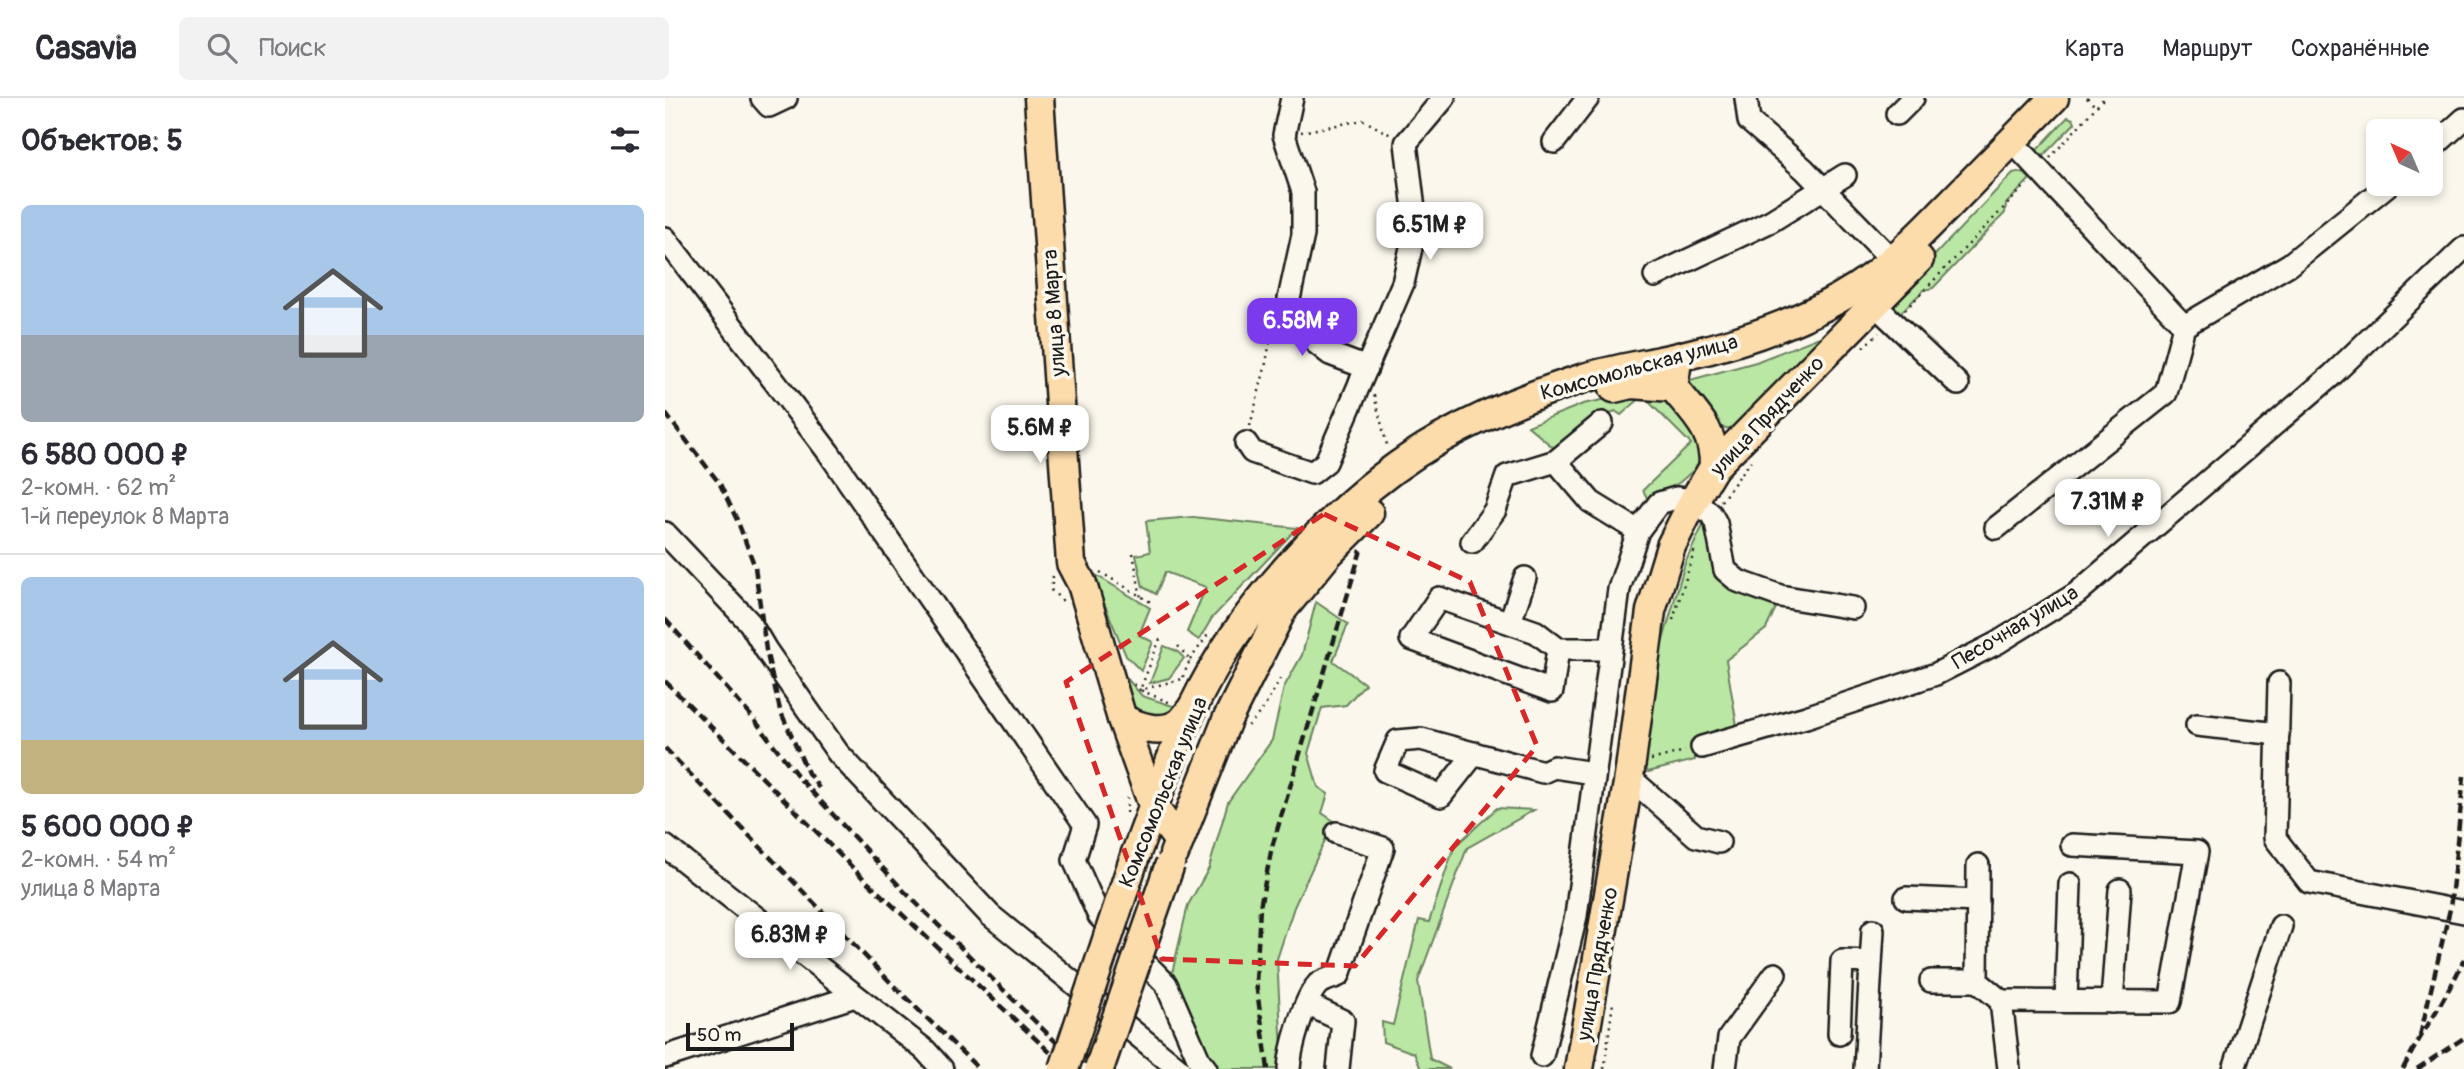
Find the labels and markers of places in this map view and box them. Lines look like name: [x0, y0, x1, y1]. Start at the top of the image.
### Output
pin: 6.51M ₽: [1365, 202, 1495, 262]
pin: 6.58M ₽: [1237, 299, 1367, 358]
pin: 5.6M ₽: [983, 406, 1097, 465]
pin: 7.31M ₽: [2043, 480, 2173, 539]
pin: 6.83M ₽: [725, 912, 855, 972]

